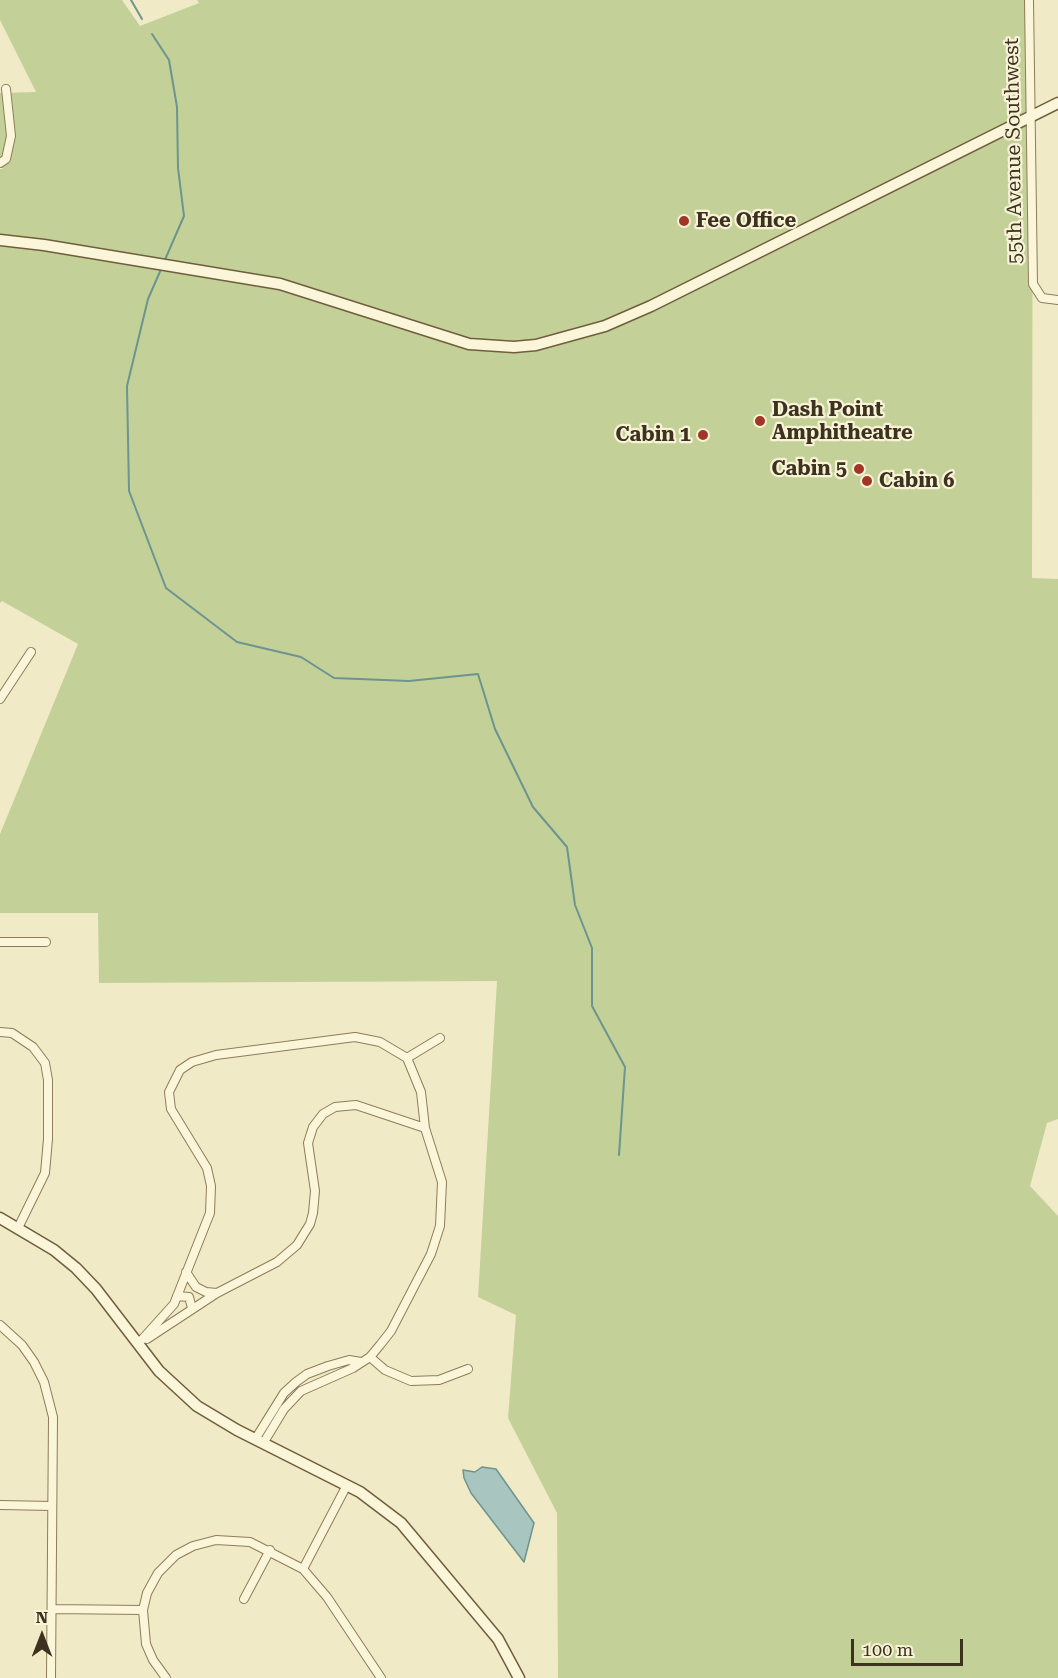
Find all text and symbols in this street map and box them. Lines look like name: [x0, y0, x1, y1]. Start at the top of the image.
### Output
street label: 55th Avenue Southwest: [1000, 38, 1028, 264]
place label: Fee Office: [696, 209, 796, 233]
marker: Fee Office: [677, 214, 691, 228]
place label: Dash Point Amphitheatre: [772, 398, 913, 445]
marker: Dash Point Amphitheatre: [753, 414, 767, 428]
place label: Cabin 1: [615, 423, 691, 447]
marker: Cabin 1: [696, 428, 710, 442]
place label: Cabin 5: [771, 457, 847, 481]
marker: Cabin 5: [852, 462, 866, 476]
place label: Cabin 6: [879, 469, 955, 493]
marker: Cabin 6: [860, 474, 874, 488]
north arrow: [12, 1606, 72, 1666]
text: N: [36, 1608, 48, 1627]
scale bar: [854, 1627, 966, 1665]
text: 100 m: [862, 1639, 913, 1660]

